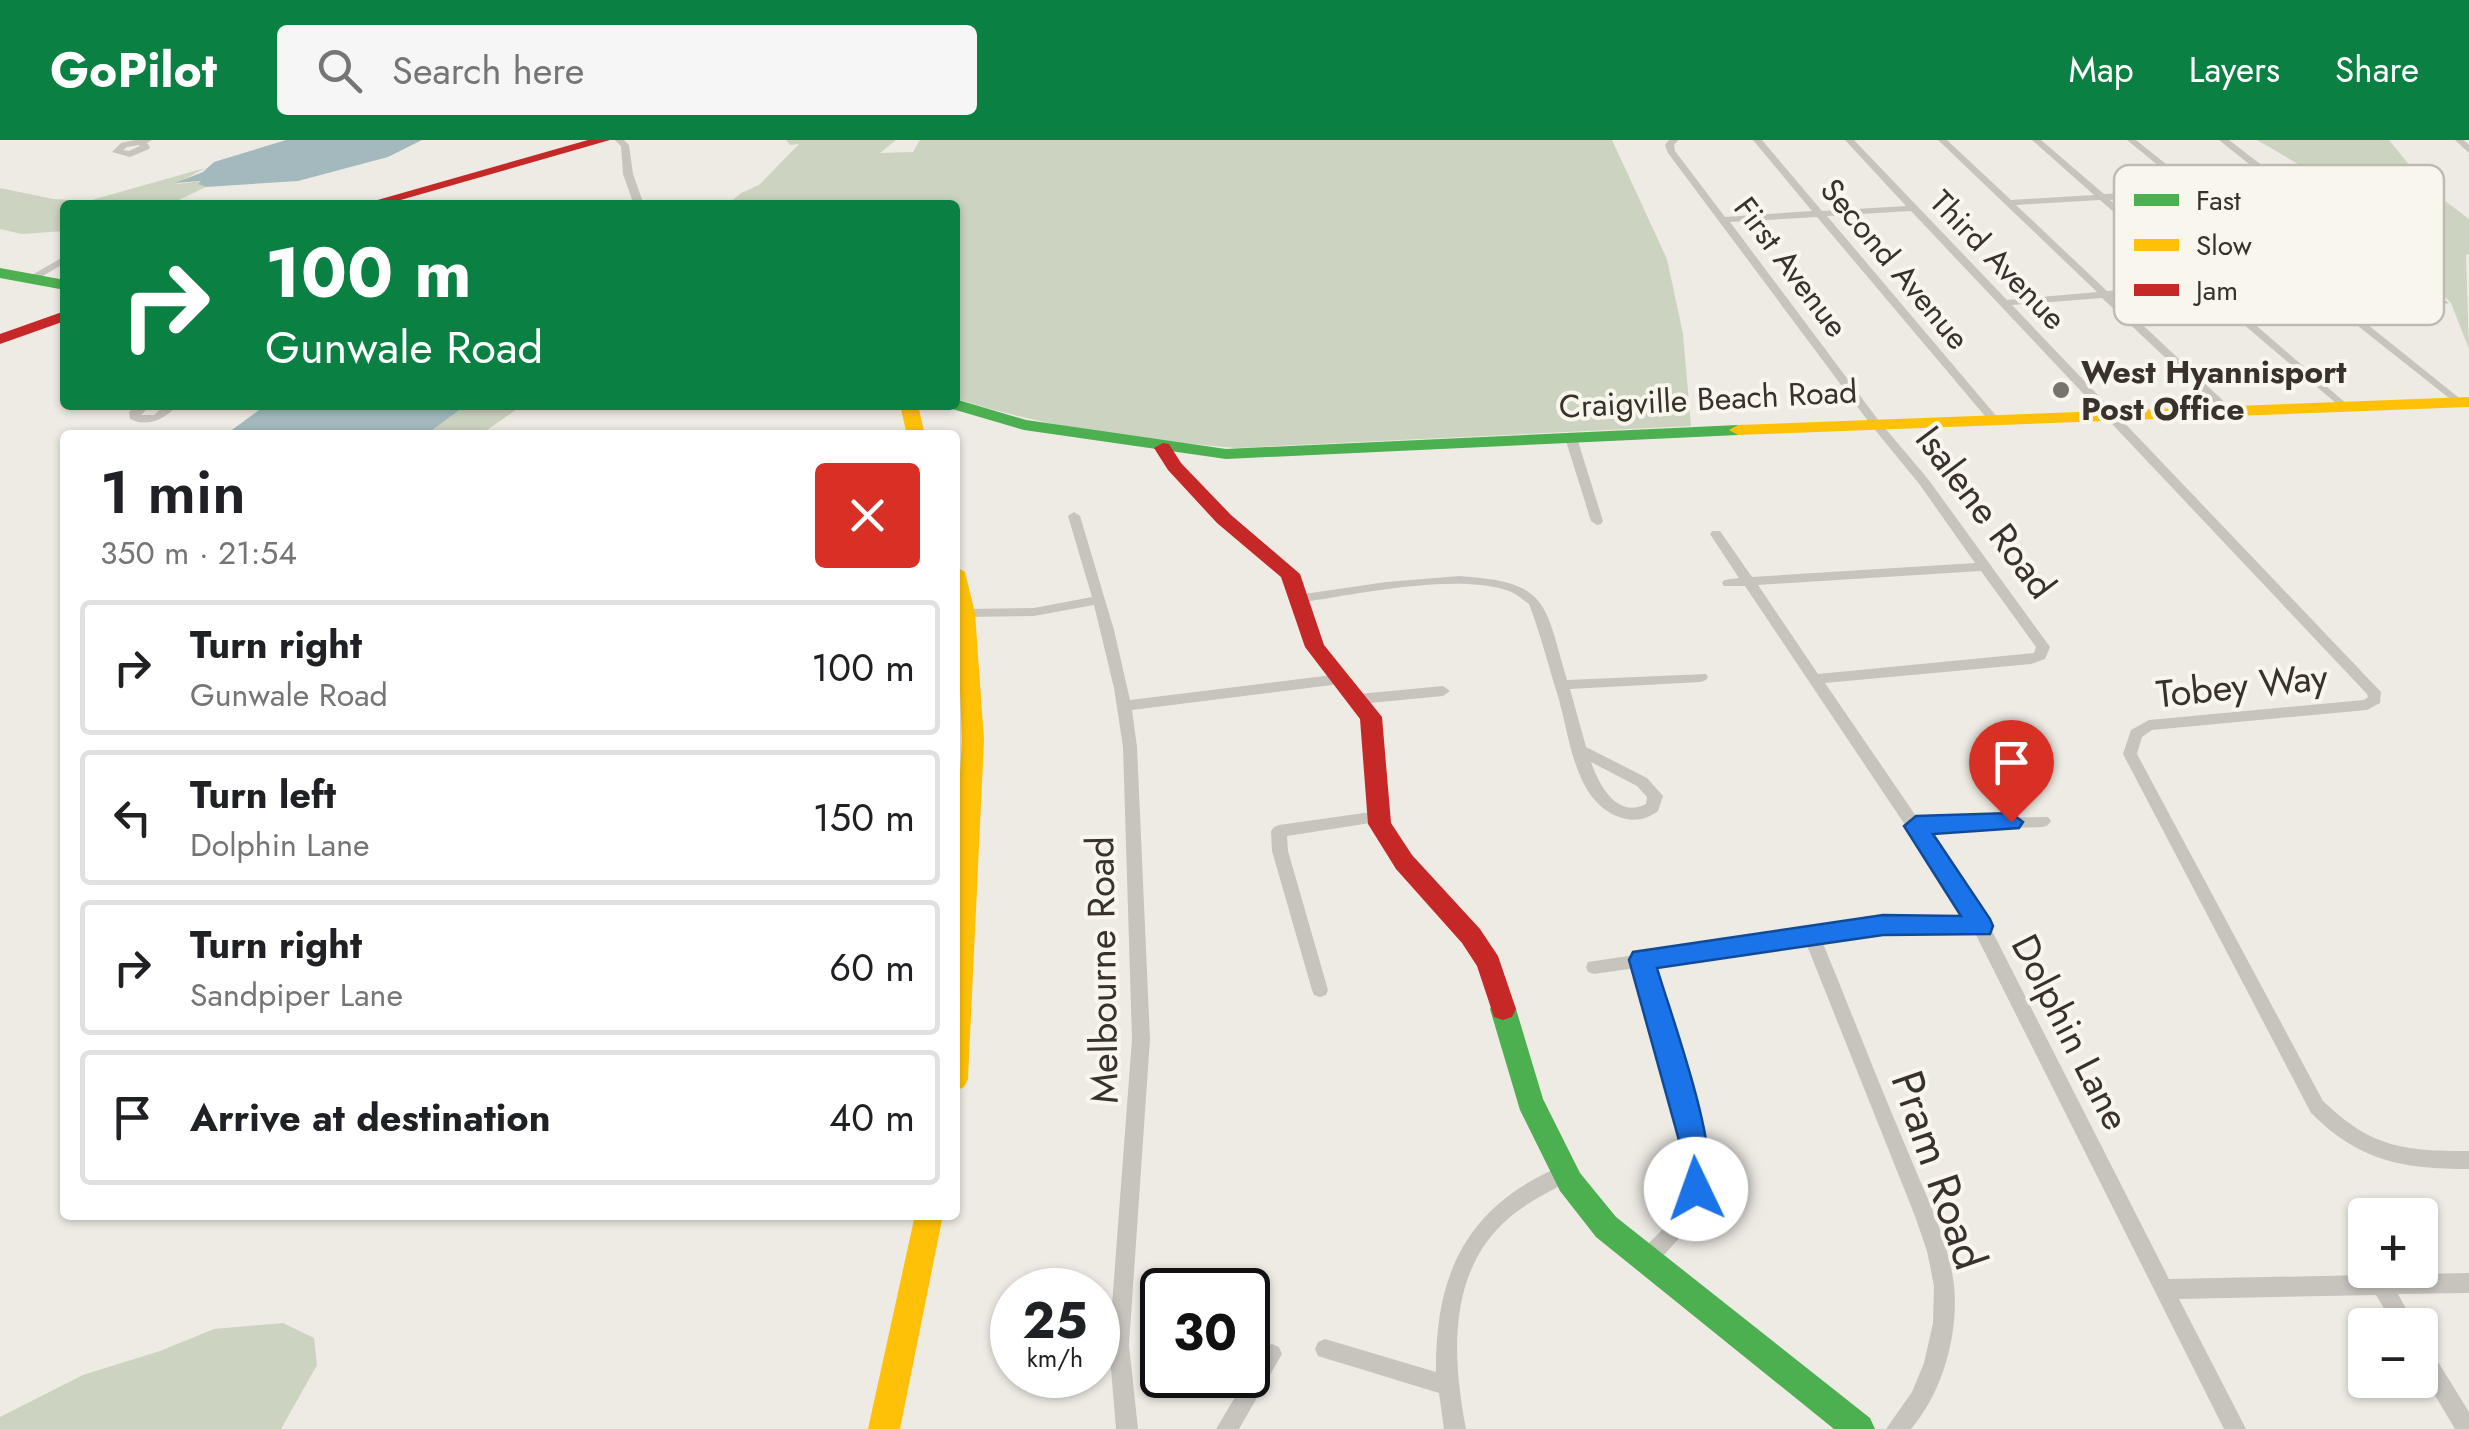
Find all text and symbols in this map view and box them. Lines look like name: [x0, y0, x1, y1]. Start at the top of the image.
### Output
search box: [277, 25, 977, 115]
text: GoPilot: [50, 36, 217, 105]
icon: search: [312, 43, 367, 98]
text: Search here: [392, 43, 584, 98]
text: Map: [2069, 45, 2134, 95]
text: Layers: [2189, 45, 2280, 95]
text: Share: [2335, 45, 2419, 95]
legend: [2114, 165, 2444, 325]
street label: Second Avenue: [1810, 168, 1980, 360]
street label: Third Avenue: [1919, 180, 2077, 340]
text: Fast: [2196, 180, 2241, 221]
street label: First Avenue: [1723, 187, 1859, 347]
text: 100 m: [265, 222, 472, 323]
text: Slow: [2196, 225, 2252, 266]
icon: right: [100, 240, 230, 370]
text: Jam: [2192, 270, 2238, 311]
text: Gunwale Road: [265, 315, 543, 380]
place label: West Hyannisport Post Office: [2081, 349, 2347, 432]
street label: Craigville Beach Road: [1558, 368, 1858, 430]
marker: West Hyannisport Post Office: [2050, 379, 2072, 401]
street label: Isalene Road: [1903, 414, 2069, 610]
text: 1 min: [100, 449, 246, 536]
button: close: [815, 463, 920, 568]
text: 350 m · 21:54: [100, 530, 297, 576]
text: Turn right: [190, 617, 362, 672]
icon: right: [105, 640, 160, 695]
text: 100 m: [811, 640, 915, 695]
street label: Tobey Way: [2154, 649, 2331, 721]
text: Gunwale Road: [190, 672, 388, 718]
pin: [1969, 720, 2054, 823]
icon: arrive: [1984, 735, 2039, 790]
text: Turn left: [190, 767, 336, 822]
icon: left: [105, 790, 160, 845]
text: 150 m: [813, 790, 915, 845]
text: Dolphin Lane: [190, 822, 369, 868]
street label: Melbourne Road: [1072, 836, 1132, 1104]
text: Turn right: [190, 917, 362, 972]
street label: Dolphin Lane: [1998, 925, 2144, 1139]
icon: right: [105, 940, 160, 995]
text: 60 m: [829, 940, 915, 995]
text: Sandpiper Lane: [190, 972, 403, 1018]
street label: Pram Road: [1875, 1062, 2003, 1278]
icon: arrive: [105, 1090, 160, 1145]
text: Arrive at destination: [190, 1090, 551, 1145]
text: 40 m: [829, 1090, 915, 1145]
position arrow: [1644, 1137, 1748, 1241]
map controls: [2348, 1198, 2438, 1398]
button: +: [2348, 1198, 2438, 1288]
speed limit sign: 30: [1140, 1268, 1270, 1398]
text: 25: [1022, 1284, 1088, 1357]
button: −: [2348, 1308, 2438, 1398]
text: km/h: [1027, 1340, 1083, 1376]

